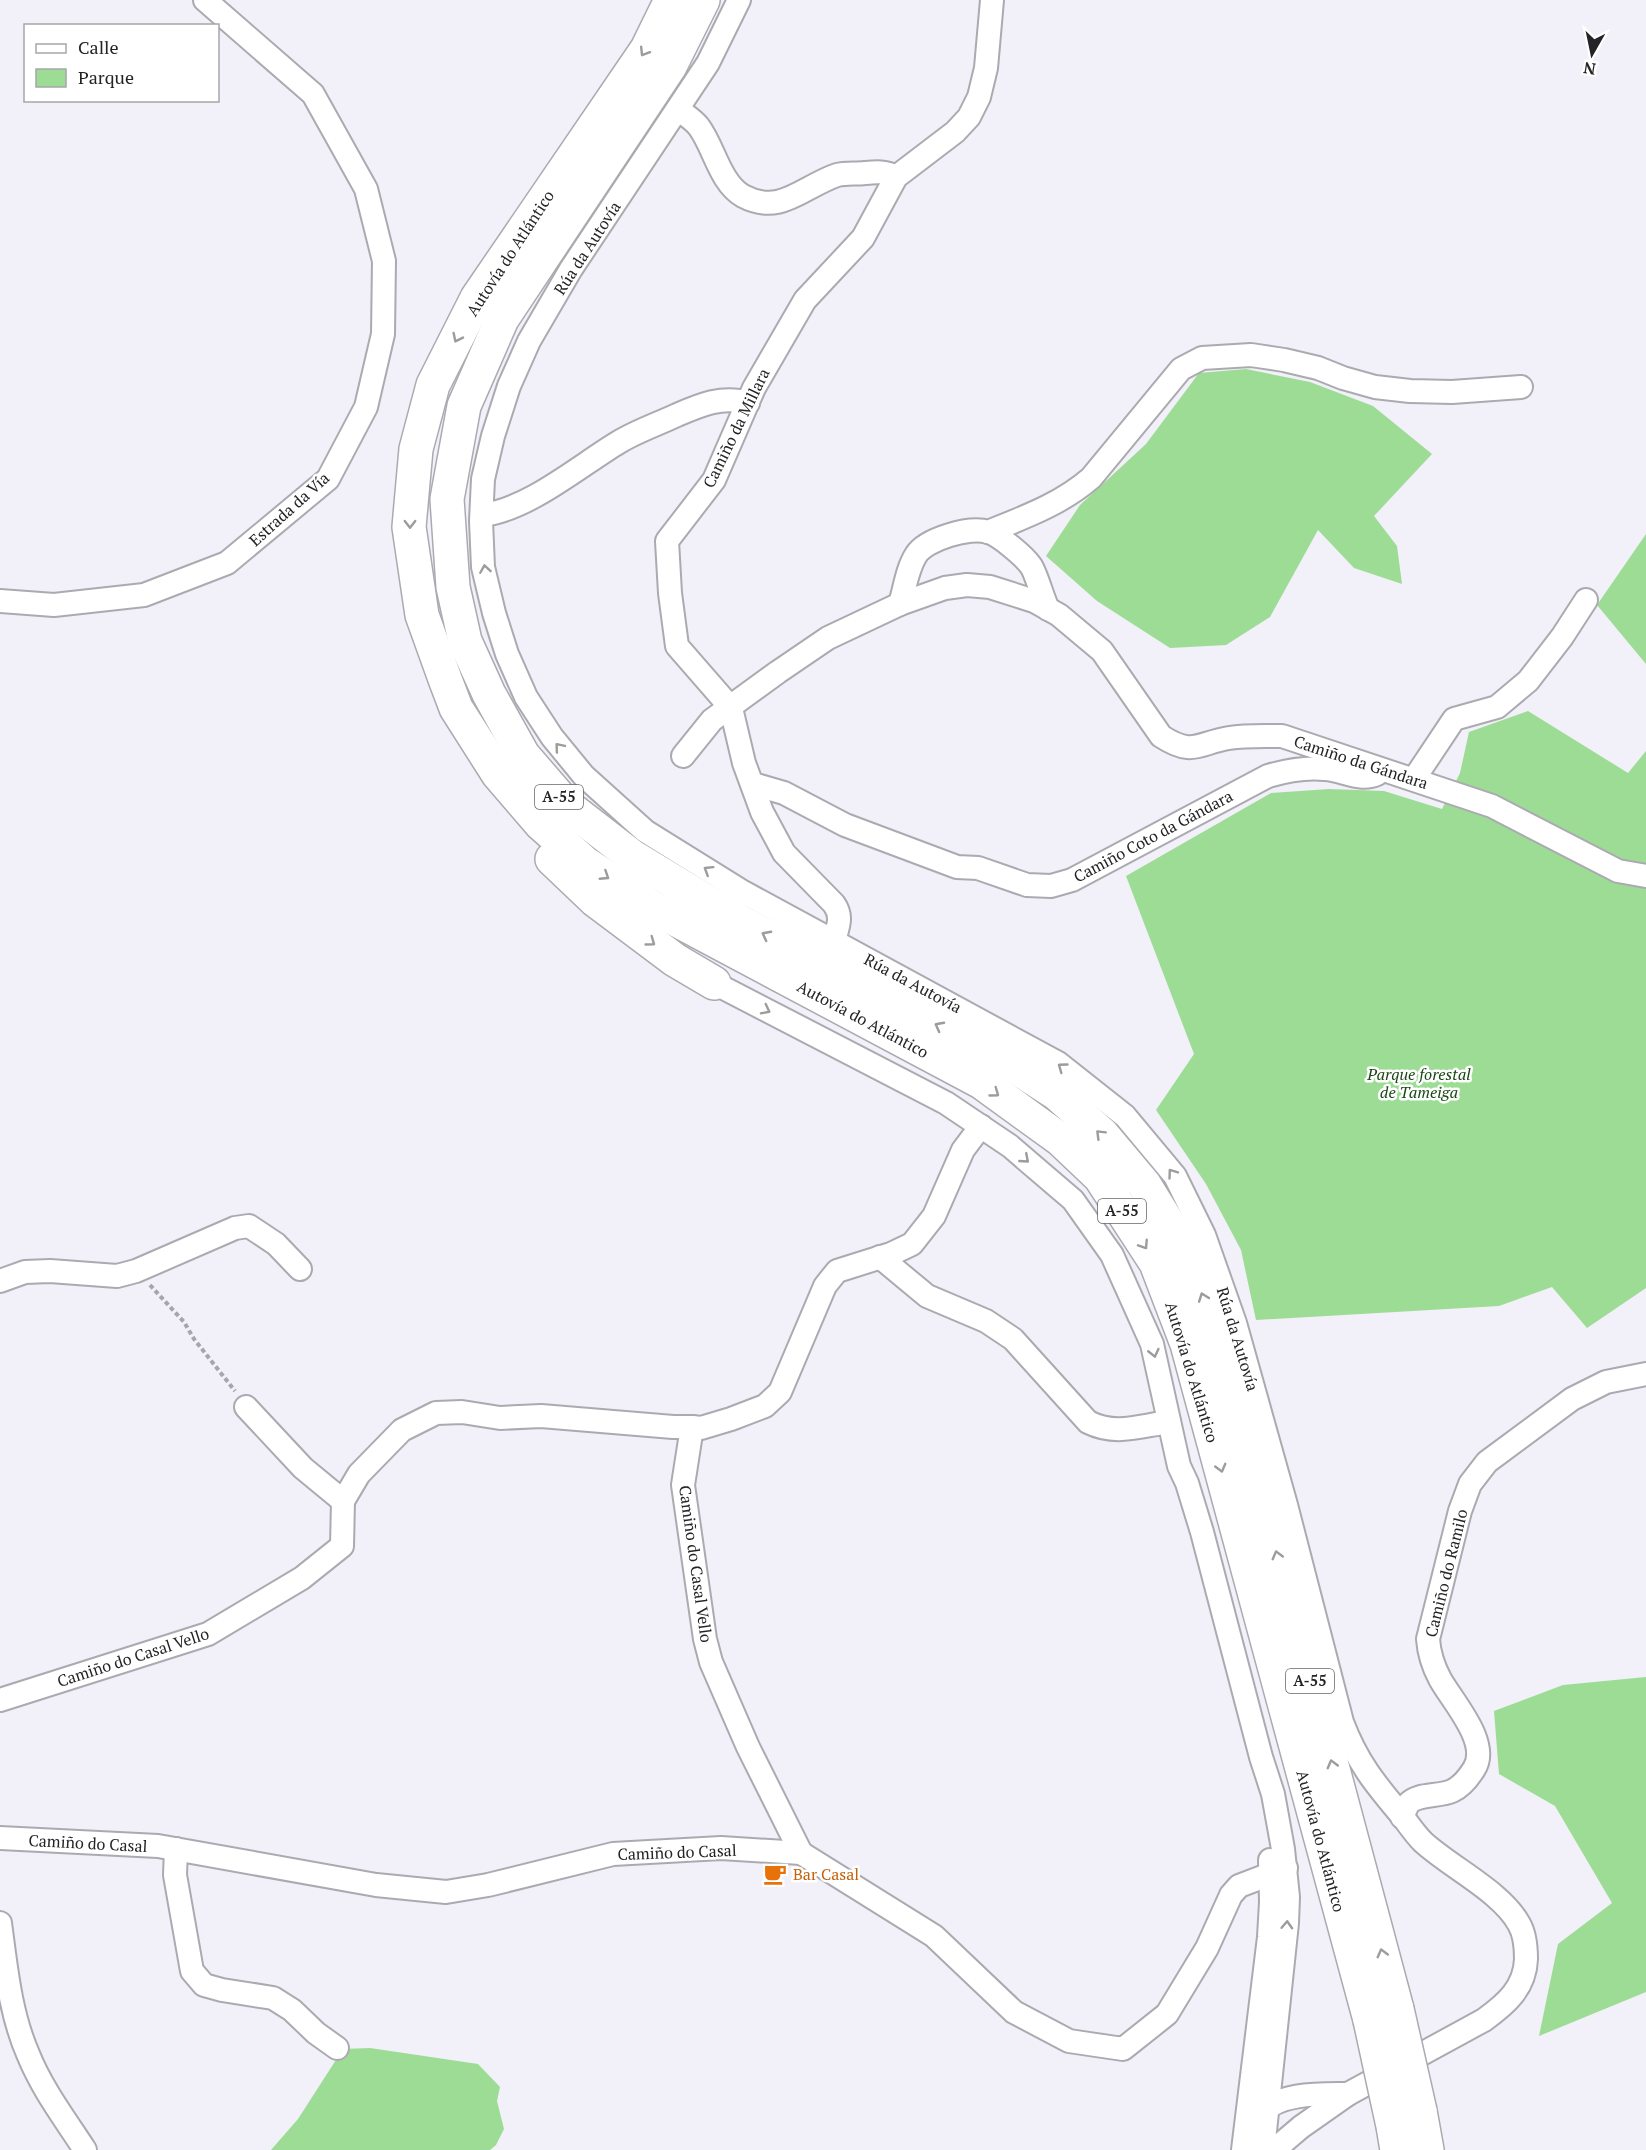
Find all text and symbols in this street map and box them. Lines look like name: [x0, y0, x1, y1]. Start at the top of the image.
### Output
legend: [24, 24, 219, 102]
north arrow: [1562, 24, 1622, 84]
text: Calle: [78, 35, 119, 59]
one-way arrow: [640, 46, 652, 56]
text: N: [1582, 57, 1597, 81]
text: Parque: [78, 65, 134, 89]
street label: Autovía do Atlántico: [461, 186, 559, 320]
street label: Rúa da Autovía: [548, 197, 626, 299]
one-way arrow: [453, 331, 464, 342]
street label: Camiño da Millara: [697, 364, 775, 492]
street label: Estrada da Vía: [244, 467, 334, 551]
one-way arrow: [404, 520, 416, 529]
one-way arrow: [479, 564, 491, 574]
street label: Camiño da Gándara: [1291, 730, 1431, 794]
one-way arrow: [556, 742, 567, 753]
road number: A-55: [535, 785, 583, 809]
street label: Camiño Coto da Gándara: [1070, 785, 1236, 887]
one-way arrow: [704, 866, 715, 877]
one-way arrow: [598, 869, 609, 880]
one-way arrow: [762, 931, 773, 942]
one-way arrow: [644, 934, 655, 945]
street label: Rúa da Autovía: [860, 948, 966, 1018]
street label: Autovía do Atlántico: [793, 975, 933, 1063]
one-way arrow: [760, 1002, 771, 1014]
one-way arrow: [935, 1022, 945, 1033]
one-way arrow: [1058, 1063, 1069, 1074]
park label: Parque forestal de Tameiga: [1366, 1063, 1471, 1103]
one-way arrow: [989, 1085, 1000, 1096]
one-way arrow: [1097, 1130, 1108, 1141]
one-way arrow: [1018, 1152, 1029, 1163]
one-way arrow: [1168, 1169, 1179, 1180]
road number: A-55: [1098, 1199, 1146, 1223]
one-way arrow: [1137, 1239, 1149, 1249]
street label: Rúa da Autovía: [1212, 1284, 1264, 1394]
one-way arrow: [1198, 1292, 1210, 1303]
street label: Autovía do Atlántico: [1160, 1299, 1224, 1445]
one-way arrow: [1147, 1348, 1160, 1358]
one-way arrow: [1214, 1463, 1226, 1473]
street label: Camiño do Casal Vello: [674, 1484, 718, 1644]
street label: Camiño do Ramilo: [1419, 1506, 1473, 1639]
one-way arrow: [1272, 1550, 1284, 1561]
street label: Camiño do Casal Vello: [54, 1622, 212, 1692]
road number: A-55: [1286, 1669, 1334, 1693]
one-way arrow: [1327, 1759, 1340, 1769]
street label: Autovía do Atlántico: [1291, 1768, 1351, 1915]
street label: Camiño do Casal: [28, 1829, 148, 1857]
street label: Camiño do Casal: [617, 1839, 737, 1865]
cafe icon: Bar Casal: [762, 1861, 788, 1887]
place label: Bar Casal: [793, 1863, 859, 1885]
one-way arrow: [1280, 1920, 1293, 1929]
one-way arrow: [1377, 1948, 1390, 1958]

